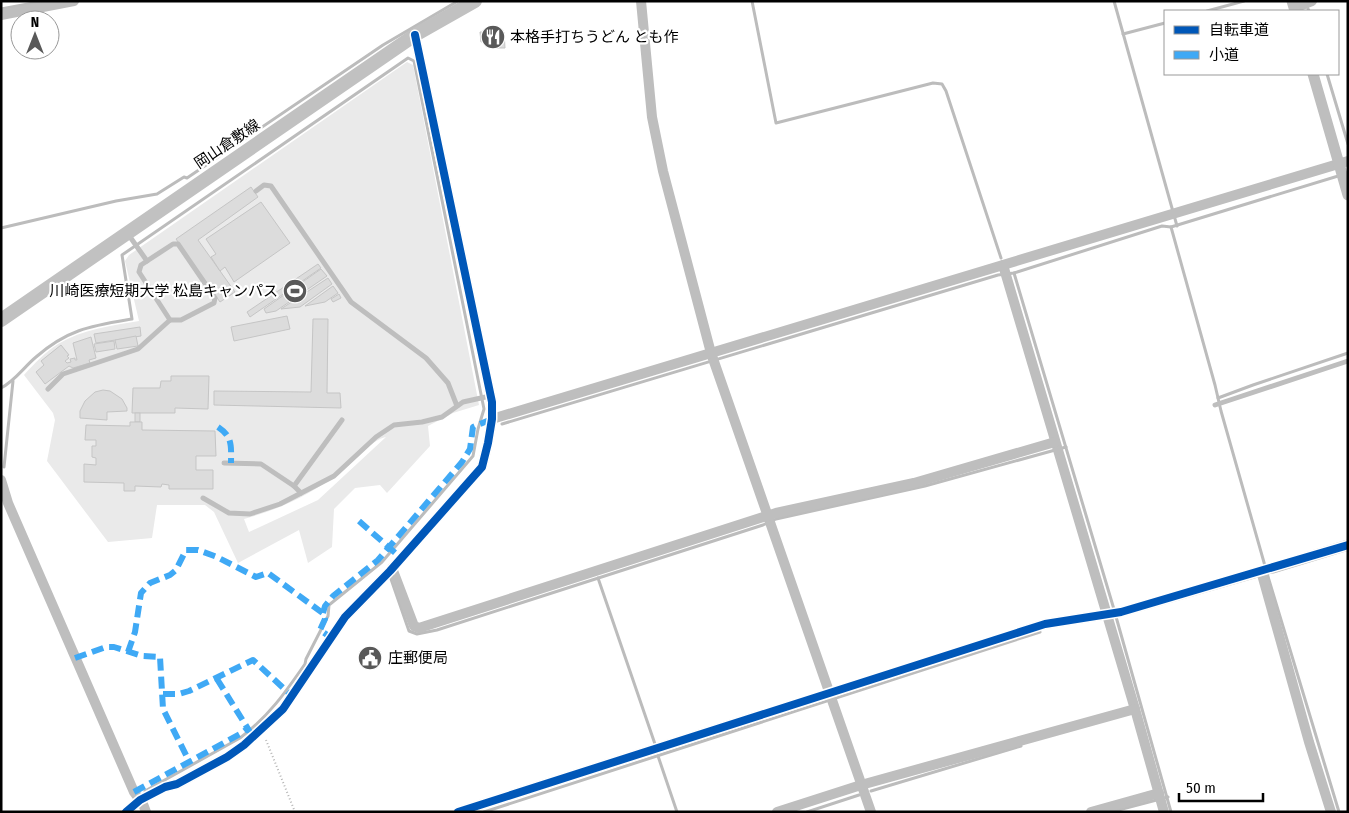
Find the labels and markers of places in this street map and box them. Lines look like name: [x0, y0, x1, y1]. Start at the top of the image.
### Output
restaurant icon: 本格手打ちうどん とも作: [480, 24, 506, 50]
place label: 本格手打ちうどん とも作: [510, 28, 679, 46]
sports icon: 川崎医療短期大学 松島キャンパス: [282, 278, 308, 304]
place label: 川崎医療短期大学 松島キャンパス: [49, 282, 278, 300]
public building icon: 庄郵便局: [357, 645, 383, 671]
place label: 庄郵便局: [388, 649, 448, 667]

